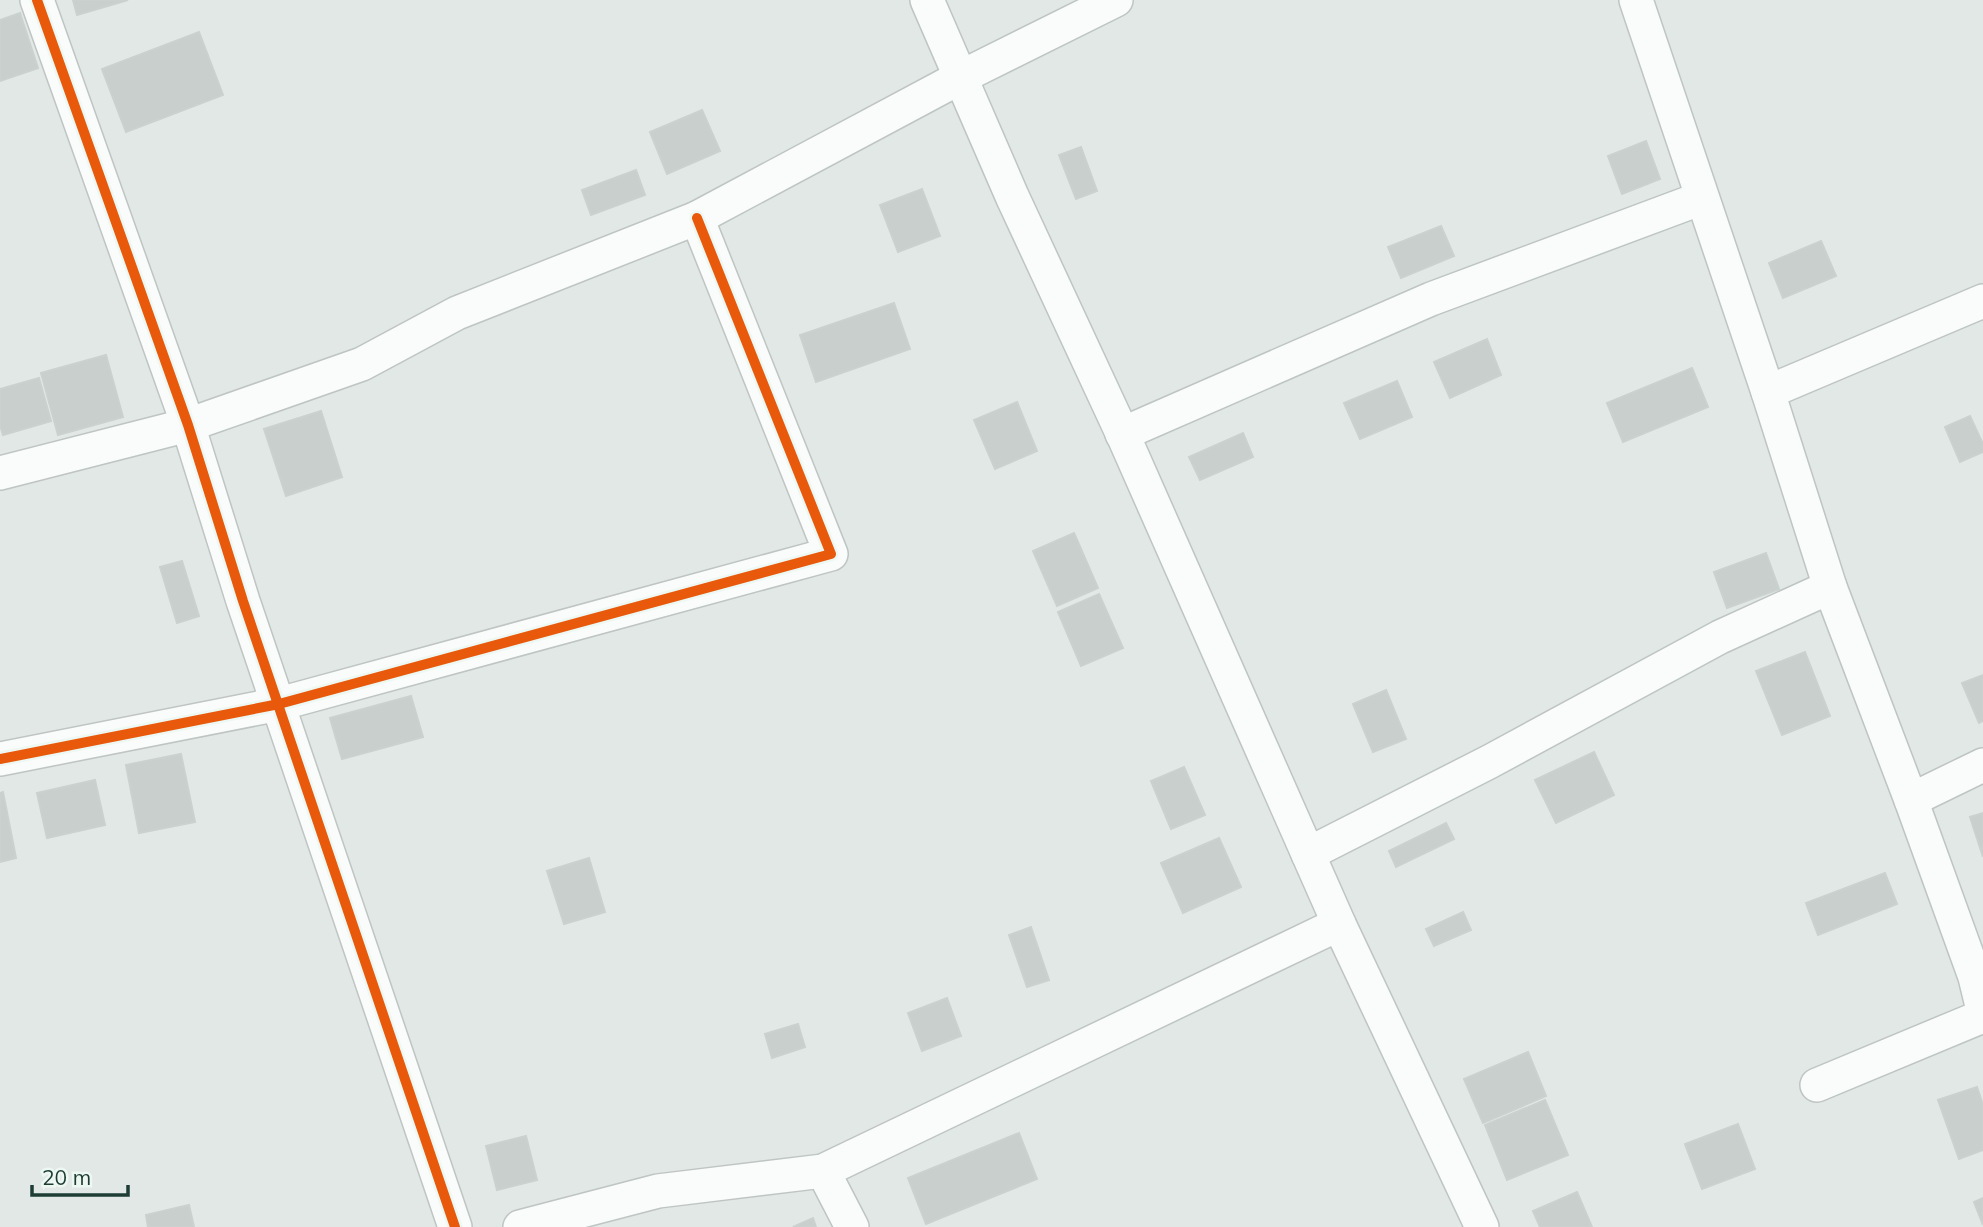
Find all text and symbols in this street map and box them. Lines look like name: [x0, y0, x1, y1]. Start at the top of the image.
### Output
scale bar: [32, 1154, 128, 1198]
text: 20 m: [42, 1164, 91, 1190]

